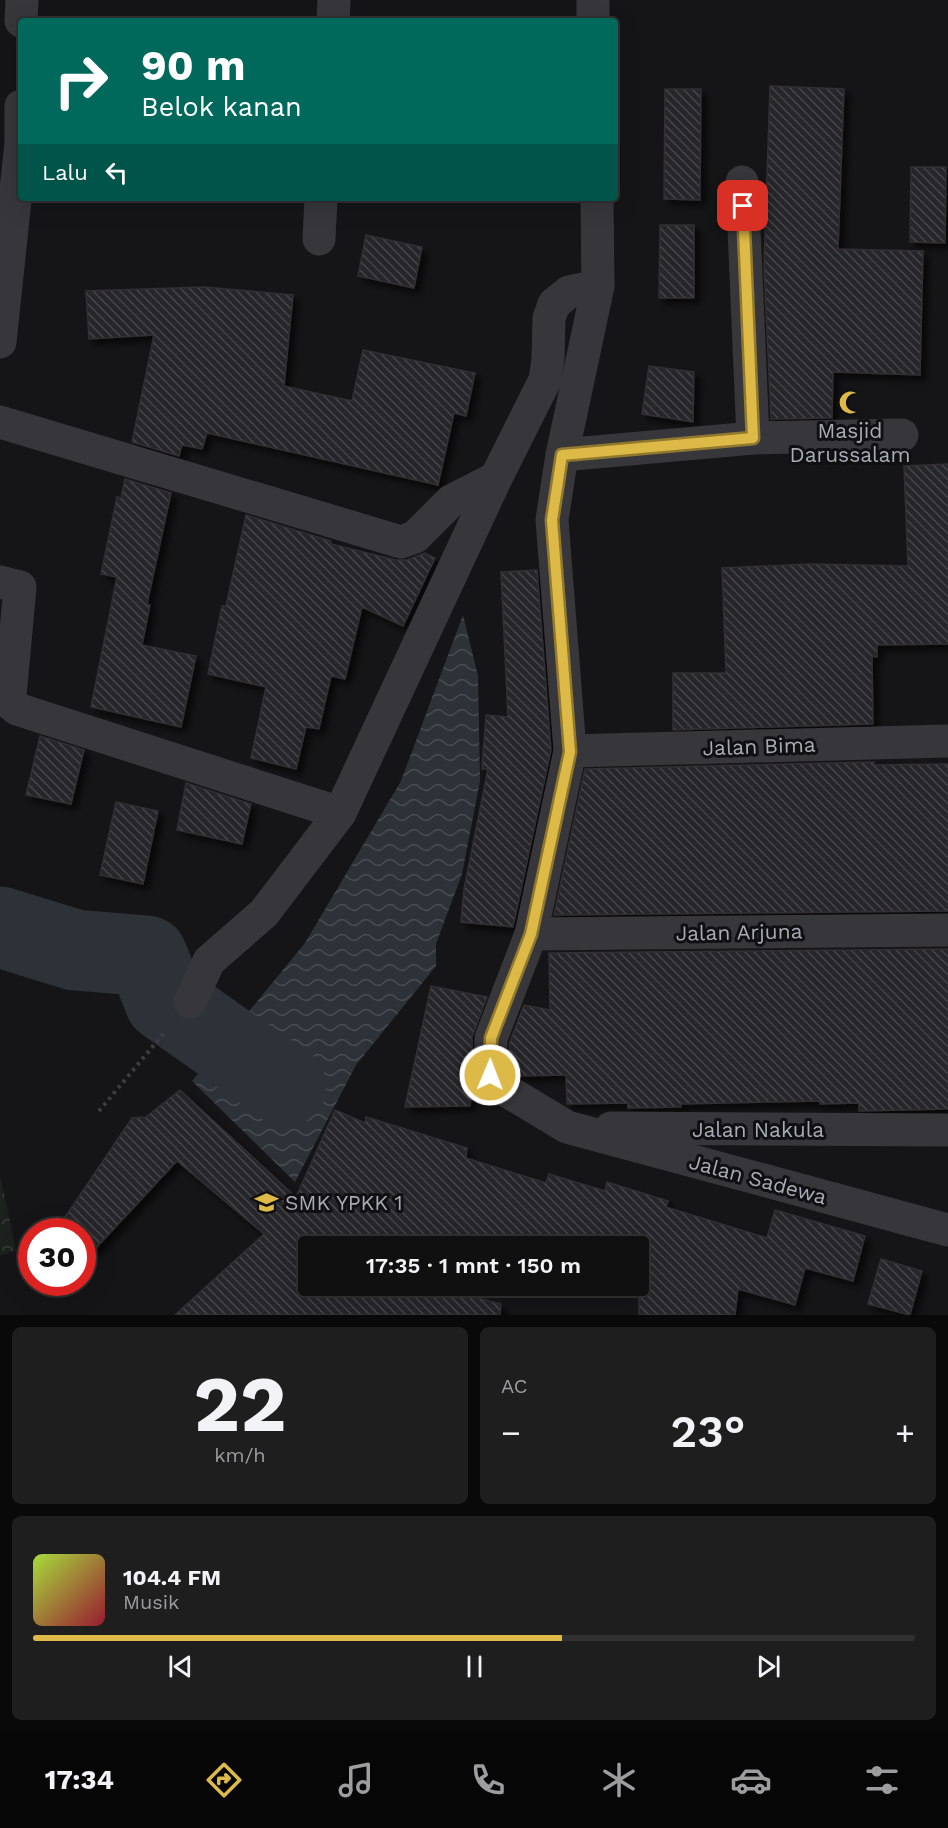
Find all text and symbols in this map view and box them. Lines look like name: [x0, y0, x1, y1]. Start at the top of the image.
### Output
text: 90 m: [141, 41, 245, 90]
icon: right: [42, 42, 120, 120]
text: Belok kanan: [141, 91, 302, 123]
icon: left: [100, 156, 133, 189]
text: Lalu: [42, 160, 88, 185]
pin: [717, 180, 768, 231]
icon: arrive: [726, 189, 759, 222]
mosque icon: Masjid Darussalam: [837, 389, 863, 415]
place label: Masjid Darussalam: [790, 418, 910, 467]
street label: Jalan Bima: [702, 732, 816, 760]
street label: Jalan Arjuna: [675, 918, 803, 946]
position arrow: [458, 1043, 522, 1107]
street label: Jalan Nakula: [692, 1117, 824, 1142]
street label: Jalan Sadewa: [687, 1149, 830, 1209]
school or university icon: SMK YPKK 1: [254, 1189, 280, 1215]
place label: SMK YPKK 1: [285, 1190, 403, 1215]
speed limit sign: 30: [18, 1218, 96, 1296]
text: 17:35 · 1 mnt · 150 m: [366, 1253, 581, 1278]
text: 22: [194, 1358, 286, 1450]
text: AC: [501, 1374, 527, 1398]
text: 23°: [671, 1405, 745, 1458]
text: −: [501, 1413, 521, 1452]
text: +: [895, 1413, 915, 1452]
text: km/h: [214, 1443, 266, 1467]
text: 104.4 FM: [123, 1565, 221, 1590]
text: Musik: [123, 1590, 179, 1614]
icon: previous: [164, 1650, 197, 1683]
icon: pause: [458, 1650, 491, 1683]
icon: next: [752, 1650, 785, 1683]
icon: directions: [203, 1759, 245, 1801]
icon: music: [335, 1759, 377, 1801]
icon: phone: [467, 1759, 509, 1801]
icon: climate: [598, 1759, 640, 1801]
icon: car: [730, 1759, 772, 1801]
icon: filters: [861, 1759, 903, 1801]
text: 17:34: [45, 1764, 114, 1796]

